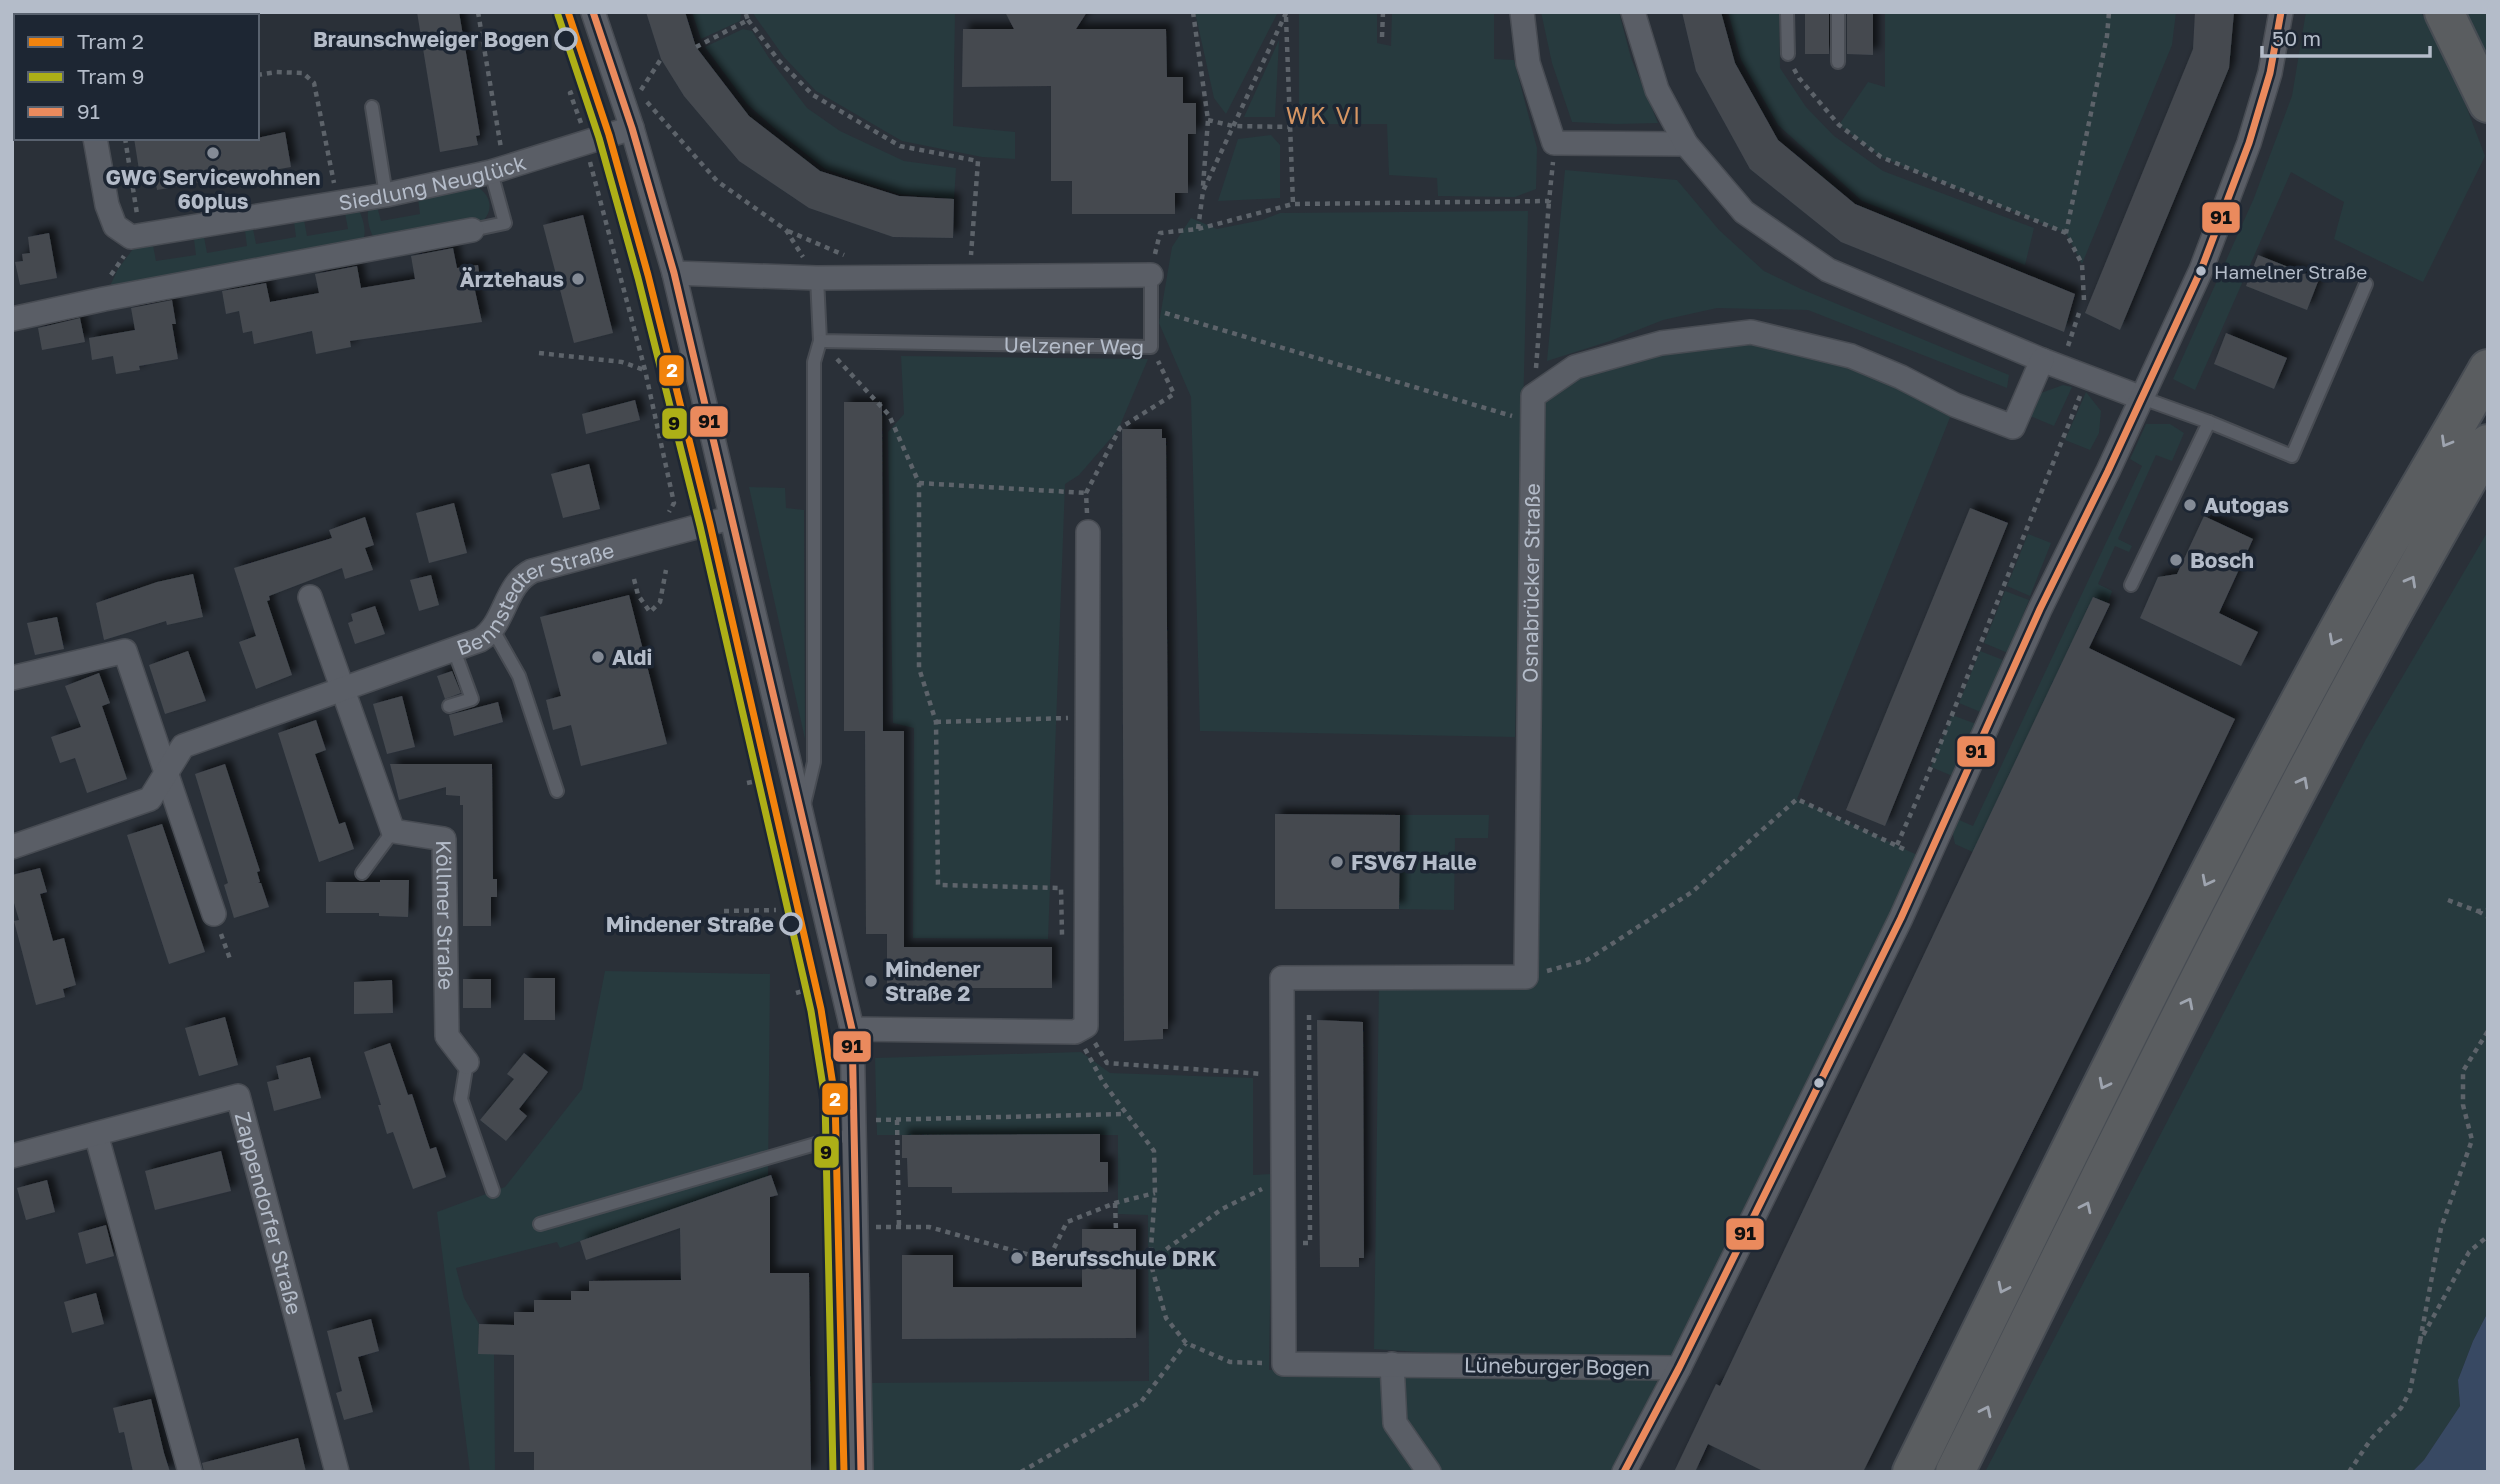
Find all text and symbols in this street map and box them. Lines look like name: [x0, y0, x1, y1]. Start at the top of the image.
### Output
legend: [14, 14, 259, 140]
scale bar: [2262, 14, 2430, 58]
text: 50 m: [2272, 25, 2321, 51]
place label: Braunschweiger Bogen: [313, 26, 549, 52]
text: Tram 2: [77, 28, 144, 54]
marker: Braunschweiger Bogen: [555, 28, 577, 50]
text: Tram 9: [77, 63, 145, 89]
text: 91: [77, 98, 100, 124]
district label: WK VI: [1286, 101, 1362, 129]
marker: GWG Servicewohnen 60plus: [205, 145, 221, 161]
street label: Siedlung Neuglück: [336, 149, 529, 216]
place label: GWG Servicewohnen 60plus: [105, 164, 321, 214]
line badge: 91: [2201, 201, 2241, 234]
text: 91: [2210, 205, 2232, 228]
place label: Hamelner Straße: [2214, 260, 2367, 283]
marker: Hamelner Straße: [2194, 264, 2208, 278]
place label: Ärztehaus: [460, 266, 564, 292]
marker: Ärztehaus: [570, 271, 586, 287]
street label: Uelzener Weg: [1003, 331, 1144, 360]
line badge: 2: [658, 354, 685, 387]
text: 2: [666, 358, 678, 381]
line badge: 91: [689, 405, 729, 438]
line badge: 9: [661, 407, 688, 440]
text: 91: [698, 409, 720, 432]
text: 9: [668, 411, 680, 434]
one-way arrow: [2441, 434, 2454, 447]
street label: Osnabrücker Straße: [1517, 483, 1545, 683]
place label: Autogas: [2204, 492, 2289, 518]
marker: Autogas: [2182, 497, 2198, 513]
street label: Bennstedter Straße: [453, 537, 617, 660]
place label: Bosch: [2190, 547, 2254, 573]
marker: Bosch: [2168, 552, 2184, 568]
one-way arrow: [2403, 576, 2416, 589]
one-way arrow: [2329, 632, 2342, 645]
place label: Aldi: [612, 644, 652, 670]
marker: Aldi: [590, 649, 606, 665]
line badge: 91: [1956, 735, 1996, 768]
text: 91: [1965, 739, 1987, 762]
one-way arrow: [2294, 776, 2308, 789]
street label: Köllmer Straße: [431, 840, 459, 990]
place label: FSV67 Halle: [1351, 849, 1477, 875]
marker: FSV67 Halle: [1329, 854, 1345, 870]
one-way arrow: [2201, 874, 2215, 886]
place label: Mindener Straße: [606, 911, 774, 937]
marker: Mindener Straße: [780, 913, 802, 935]
place label: Mindener Straße 2: [885, 956, 981, 1006]
marker: Mindener Straße 2: [863, 973, 879, 989]
one-way arrow: [2180, 998, 2194, 1010]
line badge: 91: [832, 1030, 872, 1063]
text: 91: [841, 1034, 863, 1057]
unlabelled marker: [1812, 1076, 1826, 1090]
one-way arrow: [2098, 1077, 2112, 1089]
line badge: 2: [821, 1082, 849, 1116]
text: 2: [829, 1087, 841, 1110]
street label: Zappendorfer Straße: [230, 1109, 308, 1317]
line badge: 9: [813, 1135, 840, 1169]
text: 9: [820, 1140, 832, 1163]
one-way arrow: [2078, 1202, 2092, 1214]
line badge: 91: [1725, 1217, 1765, 1251]
text: 91: [1734, 1221, 1756, 1244]
place label: Berufsschule DRK: [1031, 1245, 1217, 1271]
marker: Berufsschule DRK: [1009, 1250, 1025, 1266]
one-way arrow: [1997, 1281, 2011, 1293]
street label: Lüneburger Bogen: [1464, 1351, 1650, 1381]
one-way arrow: [1977, 1406, 1991, 1418]

